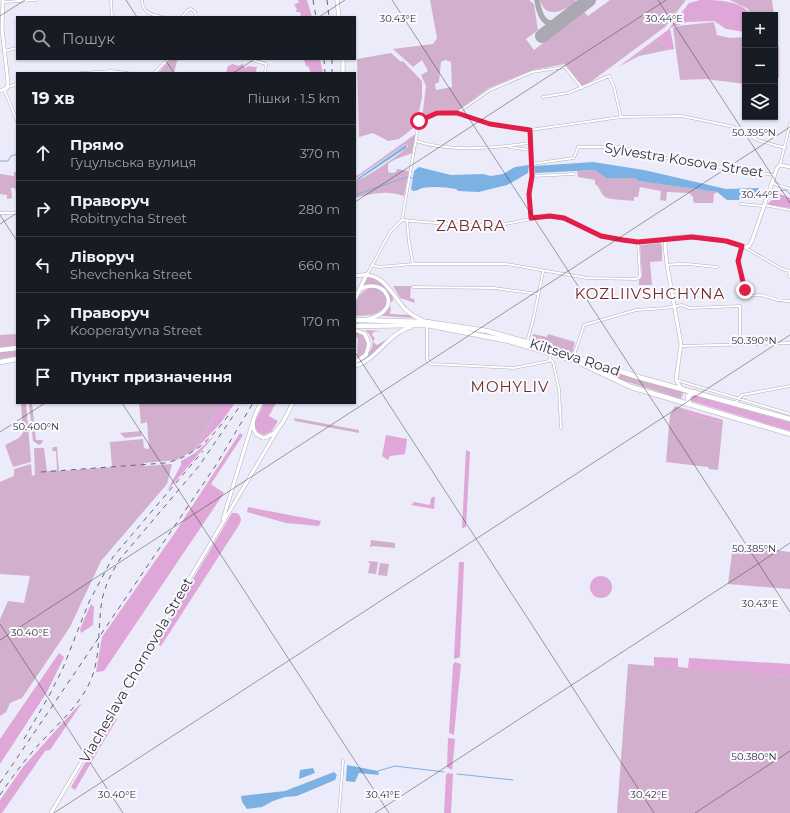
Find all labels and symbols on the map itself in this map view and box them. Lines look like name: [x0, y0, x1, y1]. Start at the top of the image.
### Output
text: 30.43°E: [380, 12, 417, 25]
text: 30.44°E: [645, 12, 683, 25]
route start: [410, 112, 428, 130]
text: 50.395°N: [732, 126, 776, 139]
street label: Sylvestra Kosova Street: [603, 139, 765, 182]
text: 30.44°E: [741, 188, 779, 201]
district label: ZABARA: [436, 216, 506, 235]
route end: [736, 281, 754, 299]
district label: KOZLIIVSHCHYNA: [575, 284, 725, 303]
street label: Kiltseva Road: [527, 334, 623, 380]
text: 50.390°N: [731, 334, 777, 347]
district label: MOHYLIV: [471, 377, 549, 396]
text: 50.400°N: [13, 420, 59, 433]
text: 50.385°N: [732, 542, 776, 555]
street label: Viacheslava Chornovola Street: [75, 574, 197, 766]
text: 30.43°E: [742, 597, 779, 610]
text: 30.40°E: [11, 626, 49, 639]
text: 50.380°N: [731, 750, 777, 763]
text: 30.40°E: [98, 788, 136, 801]
text: 30.41°E: [366, 788, 401, 801]
text: 30.42°E: [630, 788, 668, 801]

